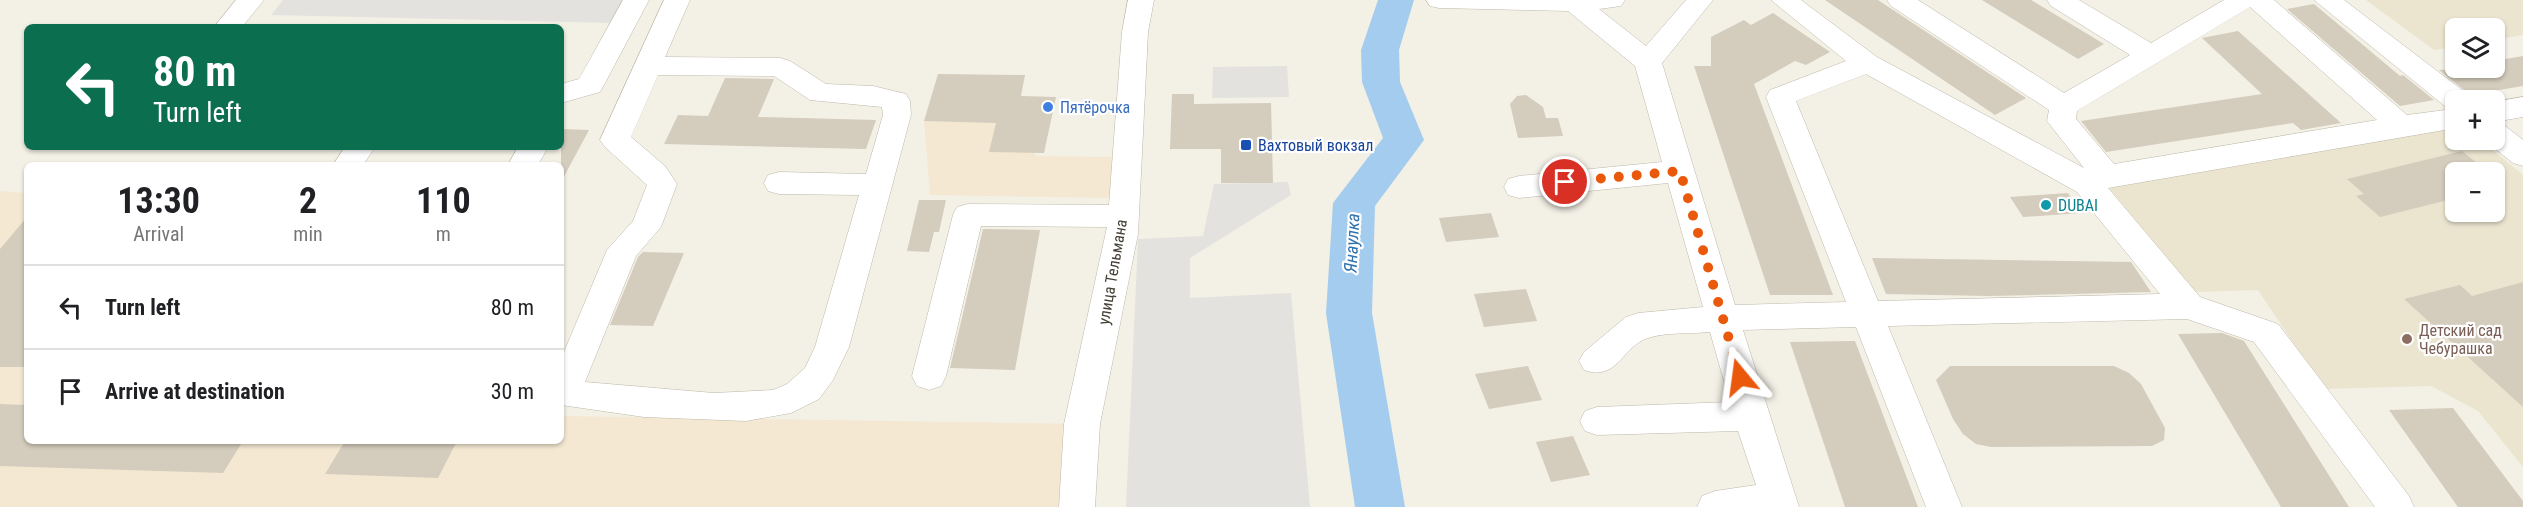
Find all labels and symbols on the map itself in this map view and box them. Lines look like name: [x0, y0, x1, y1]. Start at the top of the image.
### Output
place label: Пятёрочка: [1060, 98, 1130, 117]
marker: Пятёрочка: [1041, 100, 1055, 114]
place label: Вахтовый вокзал: [1258, 136, 1373, 155]
marker: Вахтовый вокзал: [1239, 138, 1253, 152]
pin: [1539, 156, 1590, 207]
place label: DUBAI: [2058, 196, 2098, 215]
marker: DUBAI: [2039, 198, 2053, 212]
water label: Янаулка: [1339, 213, 1364, 274]
street label: улица Тельмана: [1094, 218, 1131, 326]
place label: Детский сад Чебурашка: [2419, 321, 2502, 358]
marker: Детский сад Чебурашка: [2400, 332, 2414, 346]
position arrow: [1708, 345, 1772, 409]

